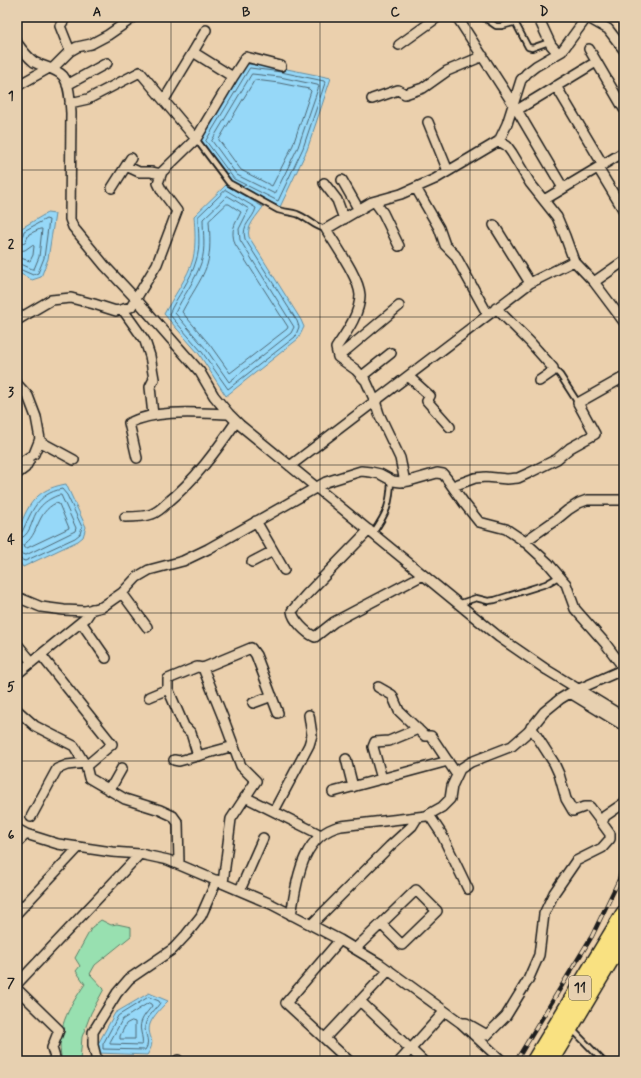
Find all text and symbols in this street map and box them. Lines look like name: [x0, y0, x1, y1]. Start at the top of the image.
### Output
text: A: [93, 4, 101, 21]
text: B: [242, 4, 251, 21]
text: C: [390, 4, 400, 21]
text: D: [540, 4, 549, 21]
text: 1: [8, 88, 14, 105]
text: 2: [8, 236, 15, 253]
text: 3: [8, 384, 14, 401]
text: 4: [7, 532, 15, 549]
text: 5: [7, 679, 15, 696]
text: 6: [8, 827, 15, 844]
text: 7: [7, 975, 15, 992]
road number: 11: [569, 976, 591, 1000]

